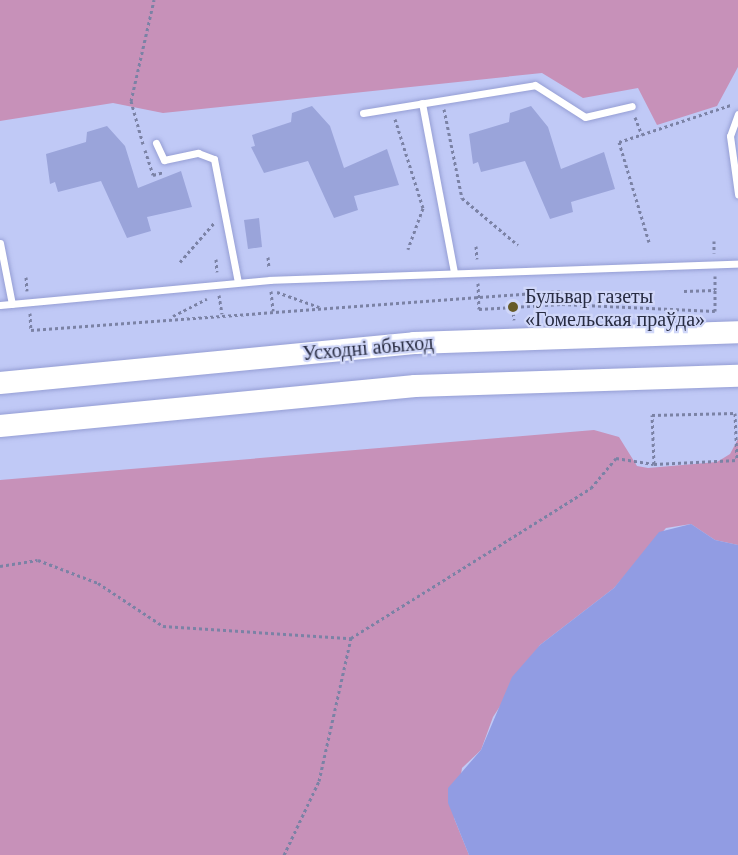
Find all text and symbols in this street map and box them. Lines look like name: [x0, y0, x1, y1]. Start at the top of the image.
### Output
place label: Бульвар газеты «Гомельская праўда»: [525, 284, 705, 331]
marker: Бульвар газеты «Гомельская праўда»: [506, 300, 520, 314]
street label: Усходні абыход: [301, 330, 435, 366]

